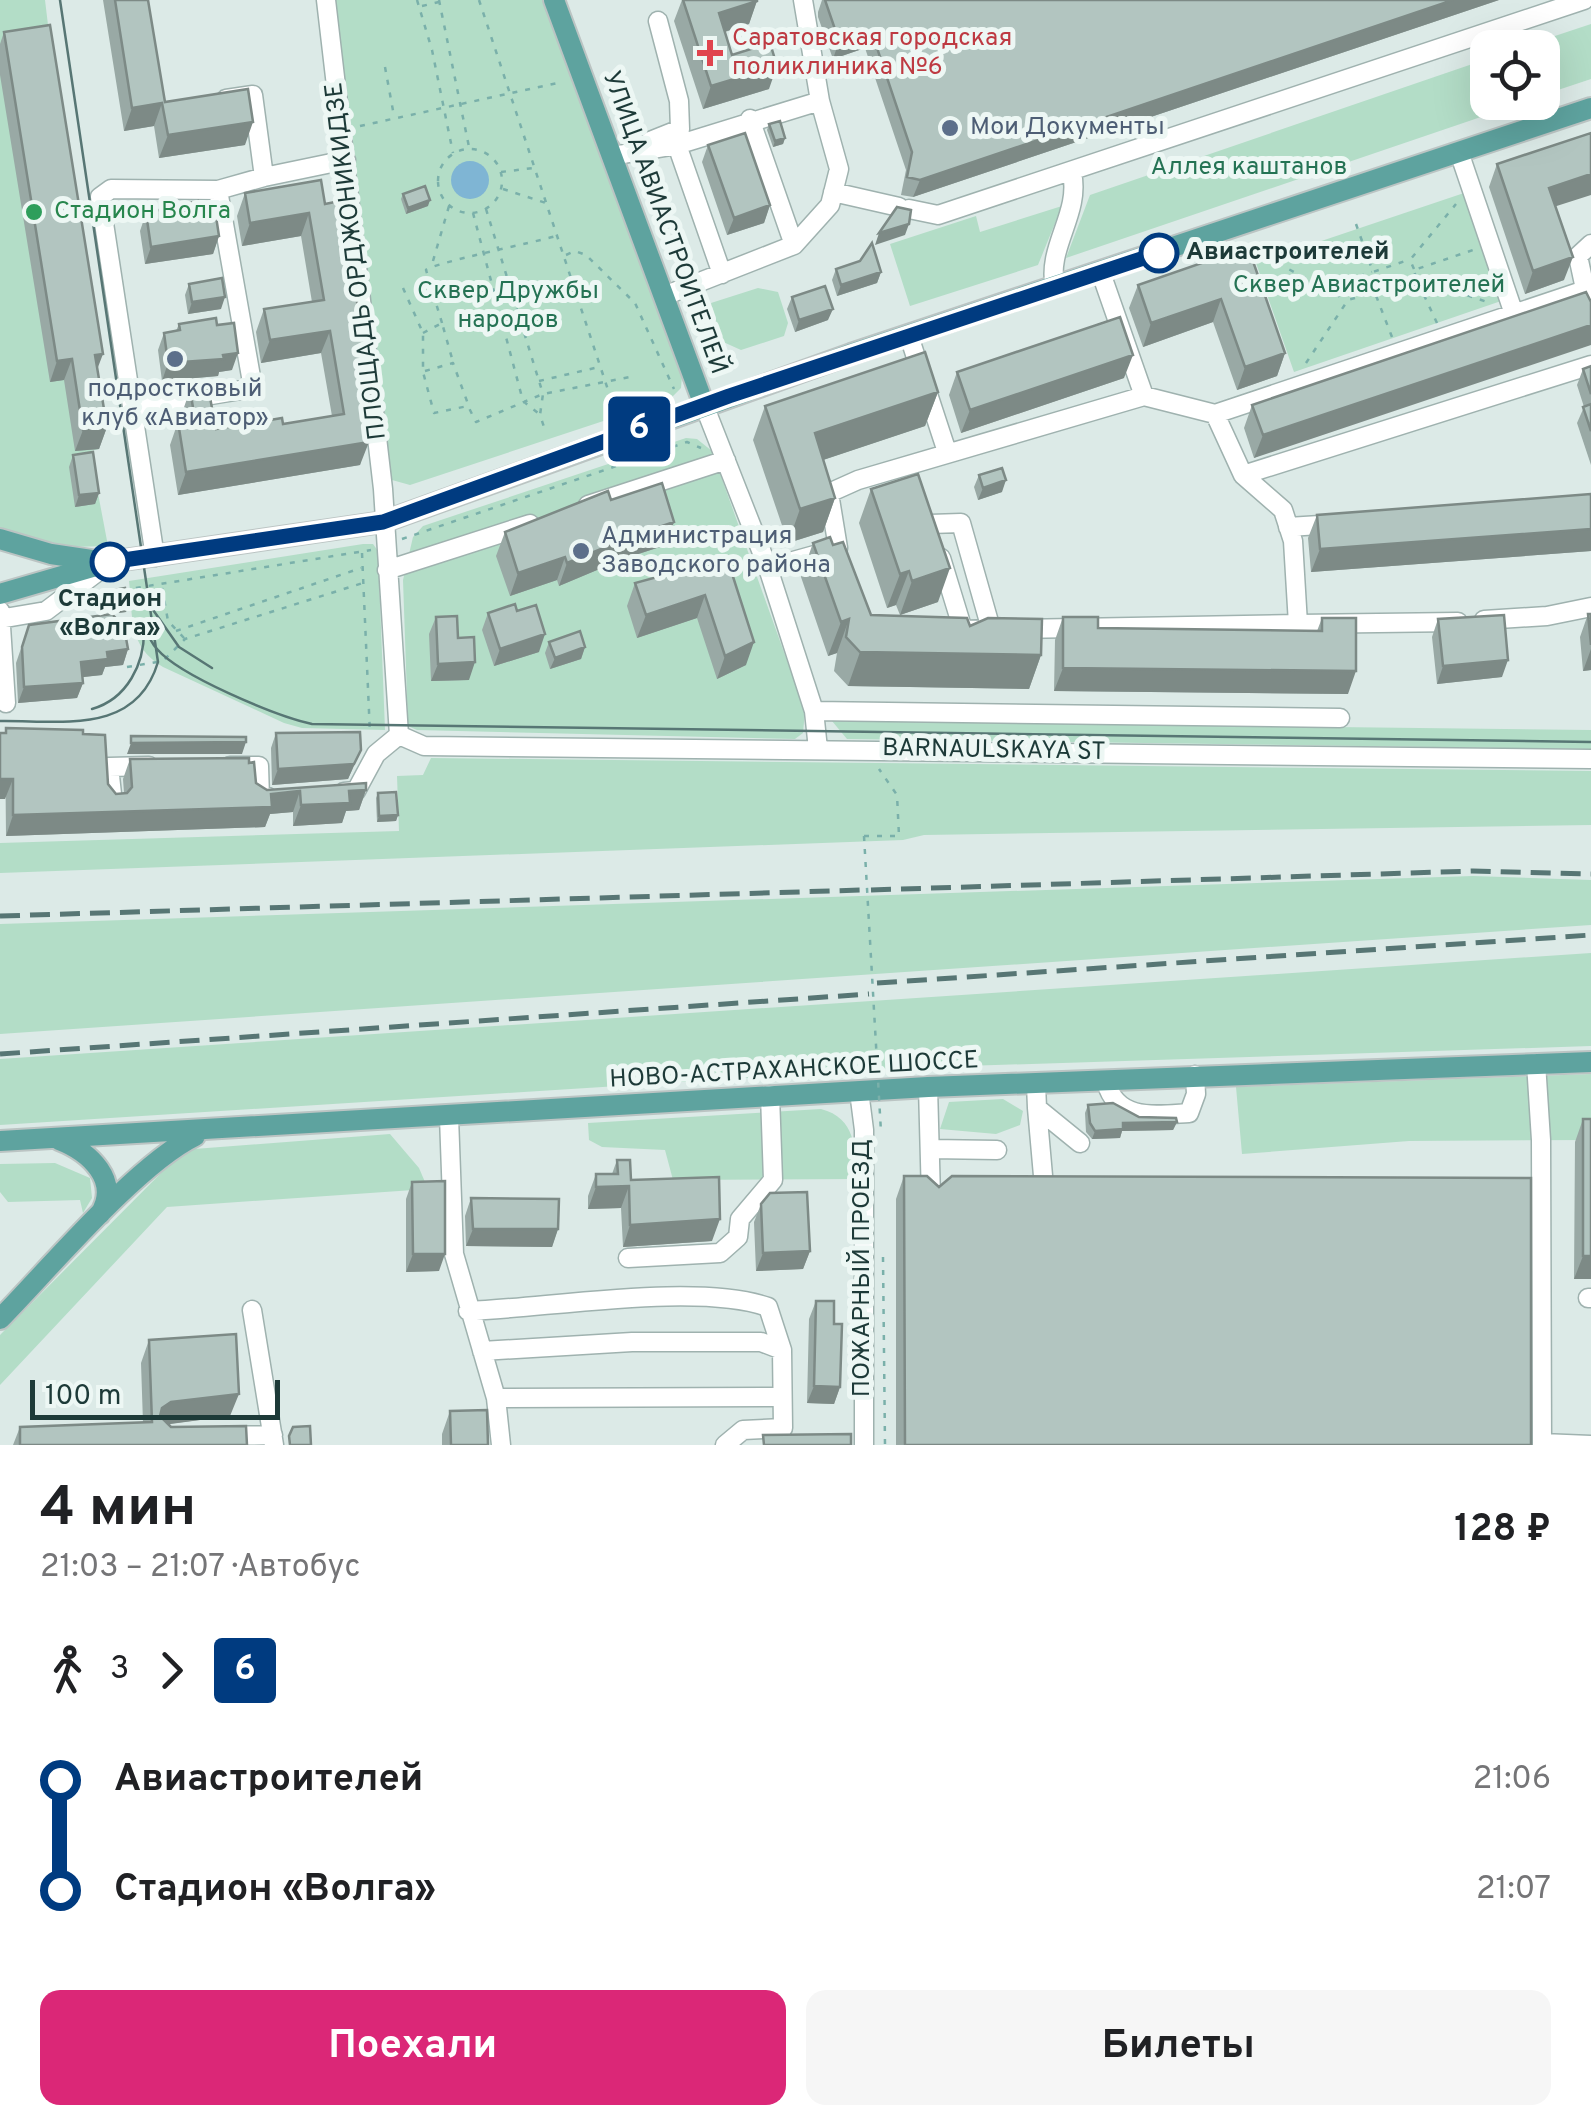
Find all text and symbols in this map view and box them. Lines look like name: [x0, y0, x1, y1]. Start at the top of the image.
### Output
place label: Саратовская городская поликлиника №6: [732, 23, 1012, 84]
map controls: [1470, 30, 1560, 120]
button: locate: [1470, 30, 1560, 120]
marker: Саратовская городская поликлиника №6: [697, 40, 723, 66]
street label: УЛИЦА АВИАСТРОИТЕЛЕЙ: [594, 67, 735, 379]
street label: ПЛОЩАДЬ ОРДЖОНИКИДЗЕ: [319, 80, 395, 442]
place label: Мои Документы: [970, 112, 1165, 144]
marker: Мои Документы: [939, 117, 961, 139]
park label: Аллея каштанов: [1151, 152, 1347, 184]
place label: Стадион Волга: [54, 196, 231, 228]
marker: Стадион Волга: [23, 201, 45, 223]
marker: Авиастроителей: [1140, 234, 1178, 272]
place label: Авиастроителей: [1186, 237, 1389, 269]
park label: Сквер Авиастроителей: [1233, 270, 1505, 302]
park label: Сквер Дружбы народов: [417, 276, 599, 337]
marker: подростковый клуб «Авиатор»: [164, 348, 186, 370]
place label: подростковый клуб «Авиатор»: [81, 374, 269, 435]
line badge: 6: [606, 396, 672, 462]
text: 6: [628, 407, 650, 451]
place label: Администрация Заводского района: [601, 521, 831, 582]
marker: Администрация Заводского района: [570, 540, 592, 562]
marker: Стадион «Волга»: [91, 543, 129, 581]
place label: Стадион «Волга»: [58, 584, 162, 645]
street label: BARNAULSKAYA ST: [882, 733, 1106, 769]
street label: НОВО-АСТРАХАНСКОЕ ШОССЕ: [609, 1045, 979, 1097]
street label: ПОЖАРНЫЙ ПРОЕЗД: [846, 1139, 879, 1397]
scale bar: [30, 1375, 280, 1420]
text: 100 m: [45, 1379, 121, 1415]
text: 4 мин: [40, 1475, 196, 1545]
text: 128 ₽: [1454, 1506, 1551, 1555]
text: 21:03 – 21:07 · Автобус: [40, 1548, 360, 1588]
icon: walk: [40, 1643, 95, 1698]
icon: forward: [144, 1643, 199, 1698]
text: 6: [234, 1648, 256, 1692]
text: 3: [110, 1650, 129, 1690]
text: Авиастроителей: [114, 1756, 423, 1805]
text: 21:06: [1473, 1760, 1551, 1800]
text: Стадион «Волга»: [114, 1866, 436, 1915]
text: 21:07: [1476, 1870, 1551, 1910]
button: Поехали: [40, 1990, 786, 2105]
button: Билеты: [806, 1990, 1551, 2105]

